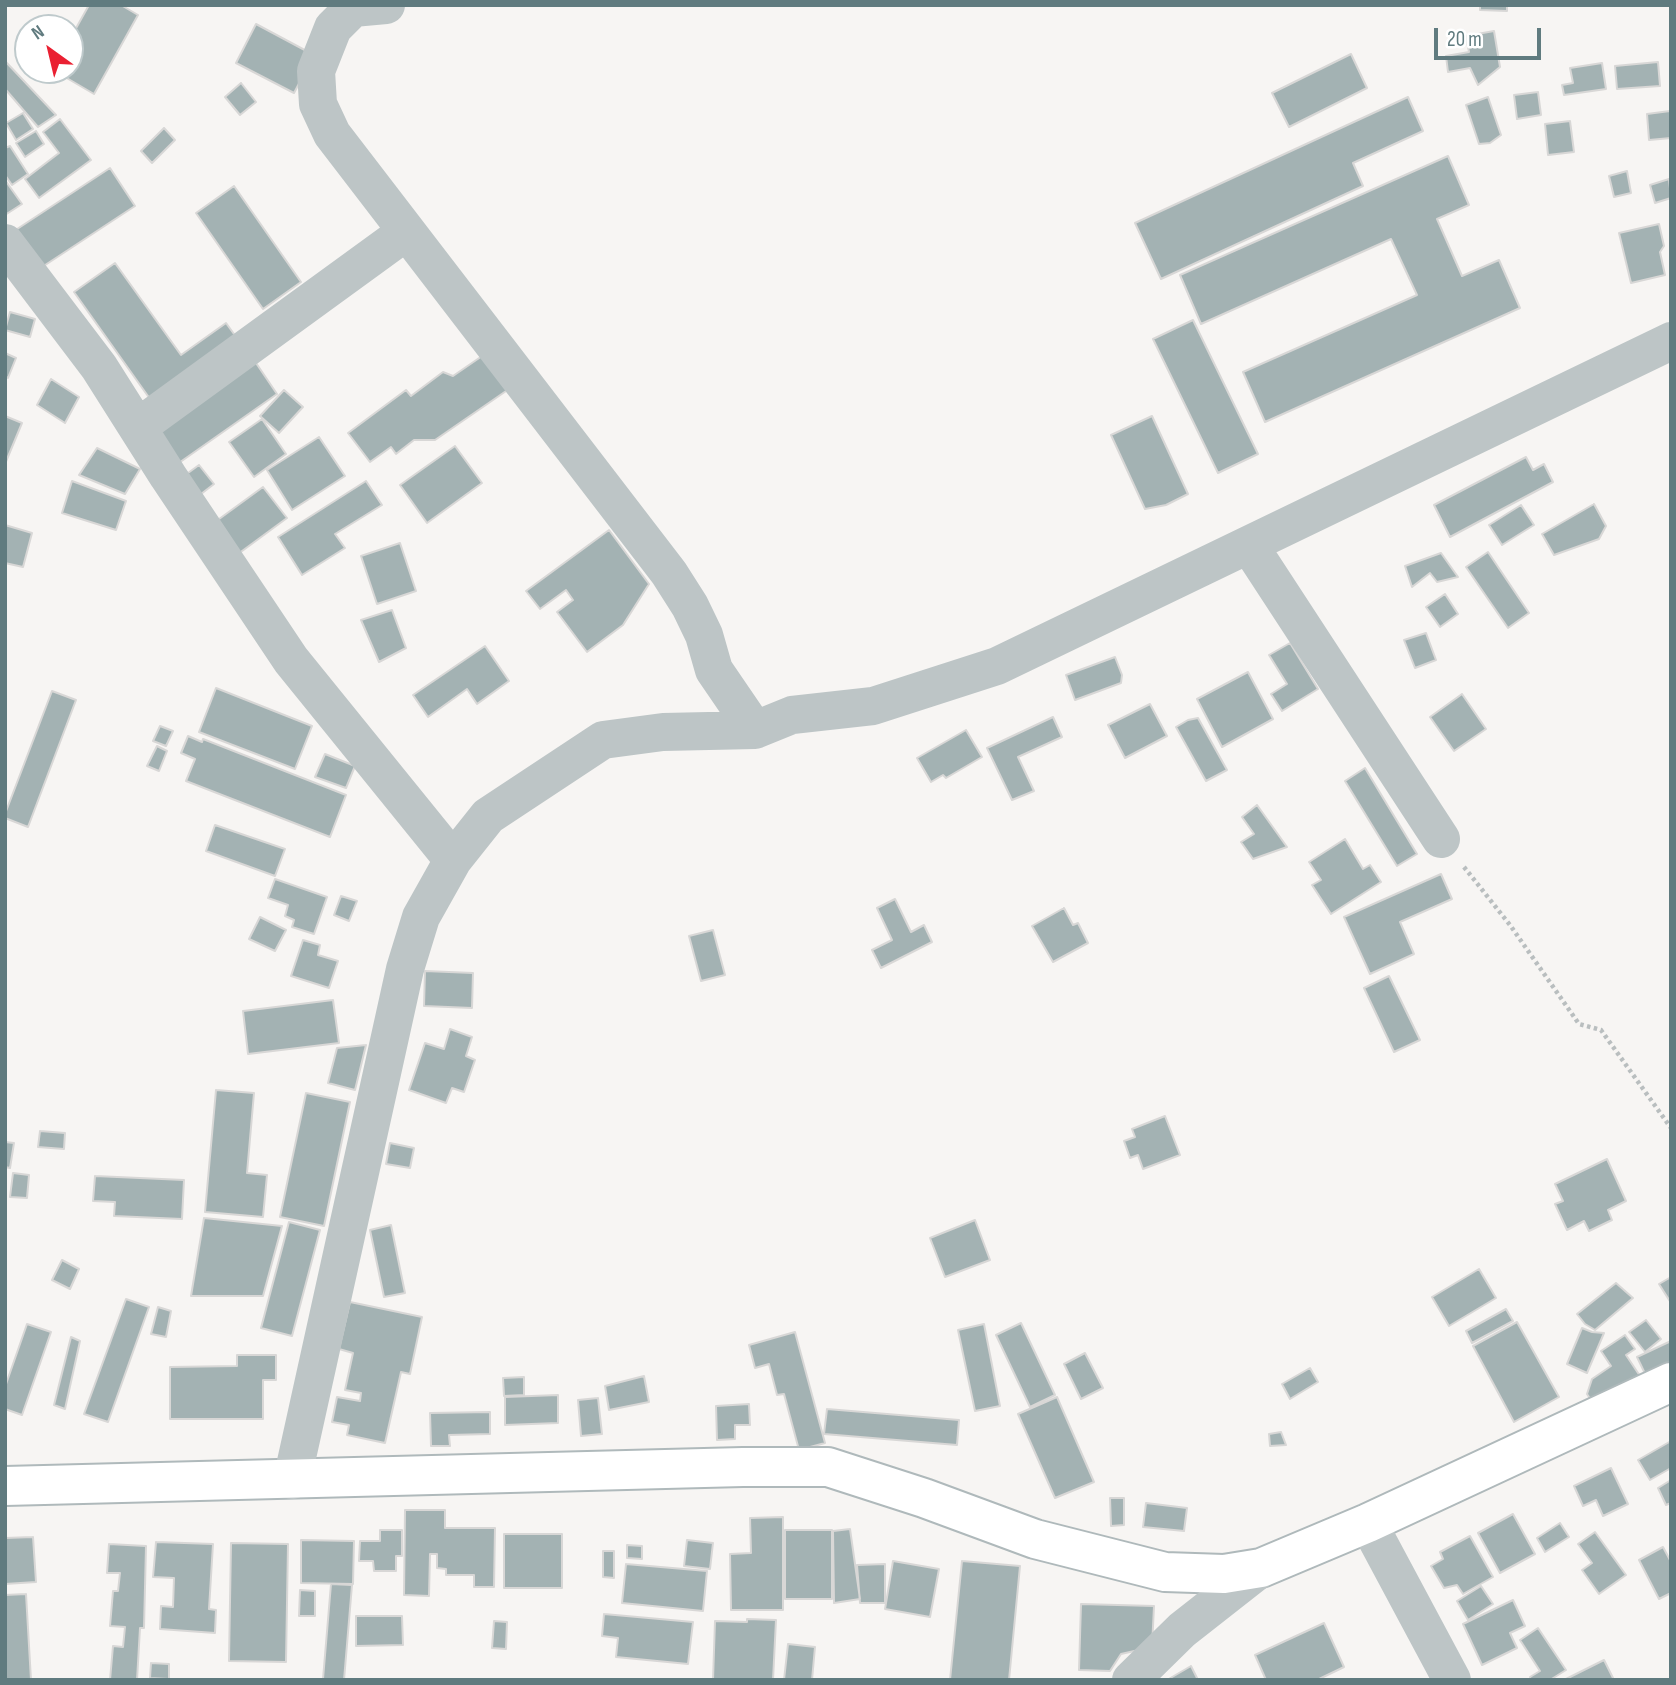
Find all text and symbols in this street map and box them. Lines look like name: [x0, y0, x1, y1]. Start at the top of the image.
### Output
north arrow: [14, 14, 84, 84]
scale bar: [1438, 14, 1545, 58]
text: N: [27, 20, 49, 45]
text: 20 m: [1447, 27, 1482, 52]

